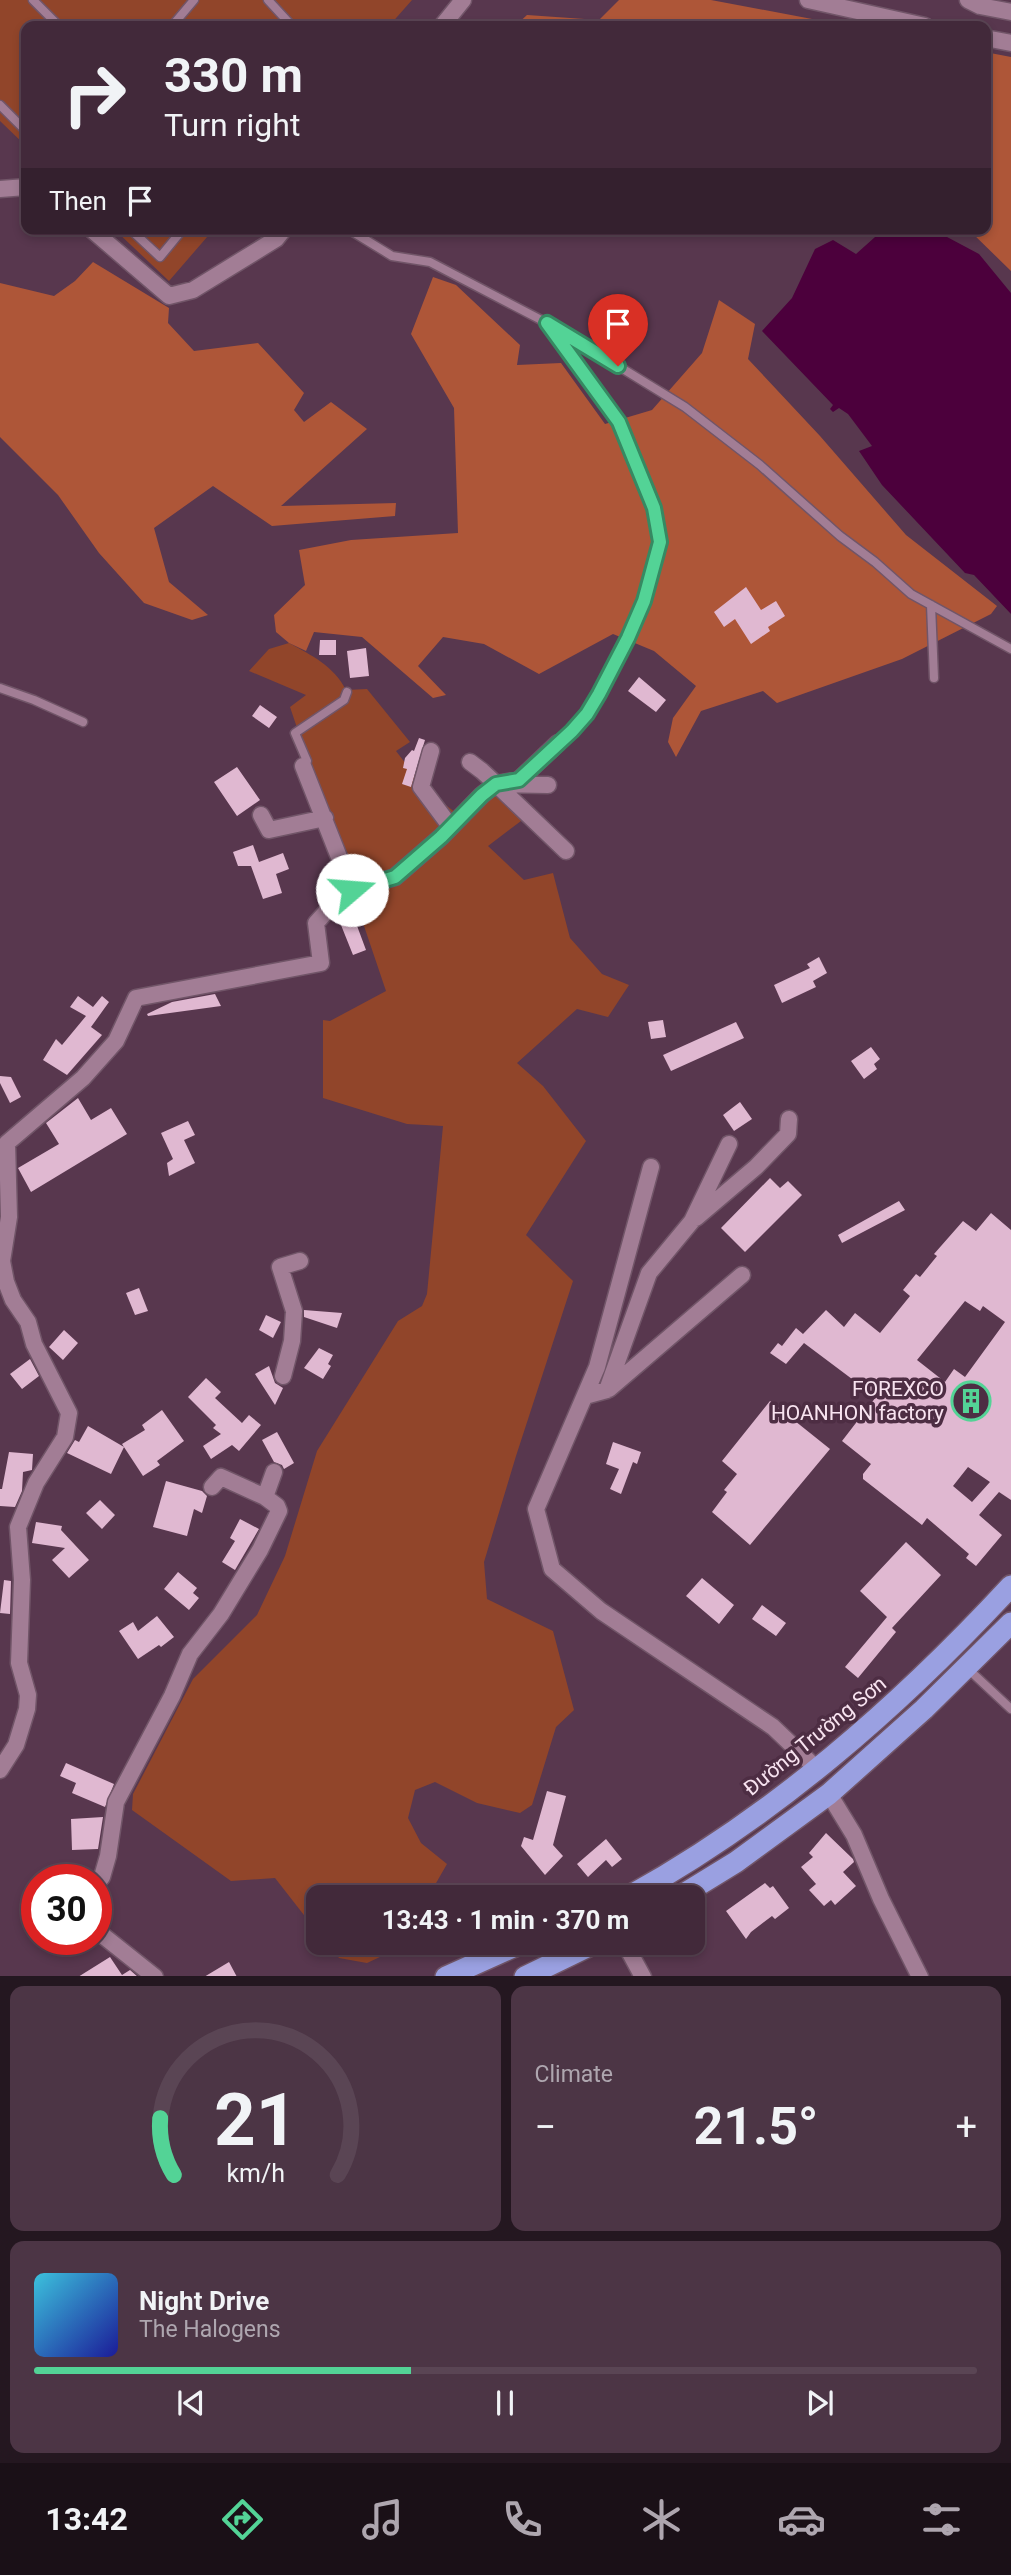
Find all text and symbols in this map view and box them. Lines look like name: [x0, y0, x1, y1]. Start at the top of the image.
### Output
text: 330 m: [164, 47, 303, 104]
icon: right: [49, 49, 140, 140]
text: Turn right: [164, 106, 300, 144]
icon: arrive: [121, 182, 159, 220]
text: Then: [49, 186, 107, 216]
pin: [588, 294, 648, 366]
icon: arrive: [599, 305, 637, 343]
position arrow: [315, 853, 389, 927]
place label: FOREXCO HOANHON factory: [771, 1377, 944, 1425]
building icon: FOREXCO HOANHON factory: [950, 1380, 992, 1422]
street label: Đường Trường Sơn: [739, 1671, 891, 1801]
speed limit sign: 30: [21, 1864, 112, 1955]
text: 13:43 · 1 min · 370 m: [382, 1905, 629, 1935]
text: Climate: [535, 2061, 613, 2088]
text: 21: [213, 2077, 297, 2163]
text: 21.5°: [693, 2096, 818, 2157]
text: −: [535, 2105, 556, 2149]
text: +: [955, 2105, 977, 2149]
text: km/h: [226, 2158, 285, 2187]
text: Night Drive: [139, 2286, 269, 2316]
text: The Halogens: [139, 2316, 281, 2343]
icon: previous: [172, 2384, 210, 2422]
icon: pause: [486, 2384, 524, 2422]
icon: next: [801, 2384, 839, 2422]
icon: directions: [218, 2495, 267, 2544]
icon: music: [358, 2495, 407, 2544]
icon: phone: [498, 2495, 547, 2544]
icon: climate: [637, 2495, 686, 2544]
icon: car: [777, 2495, 826, 2544]
icon: filters: [917, 2495, 966, 2544]
text: 13:42: [45, 2500, 128, 2538]

